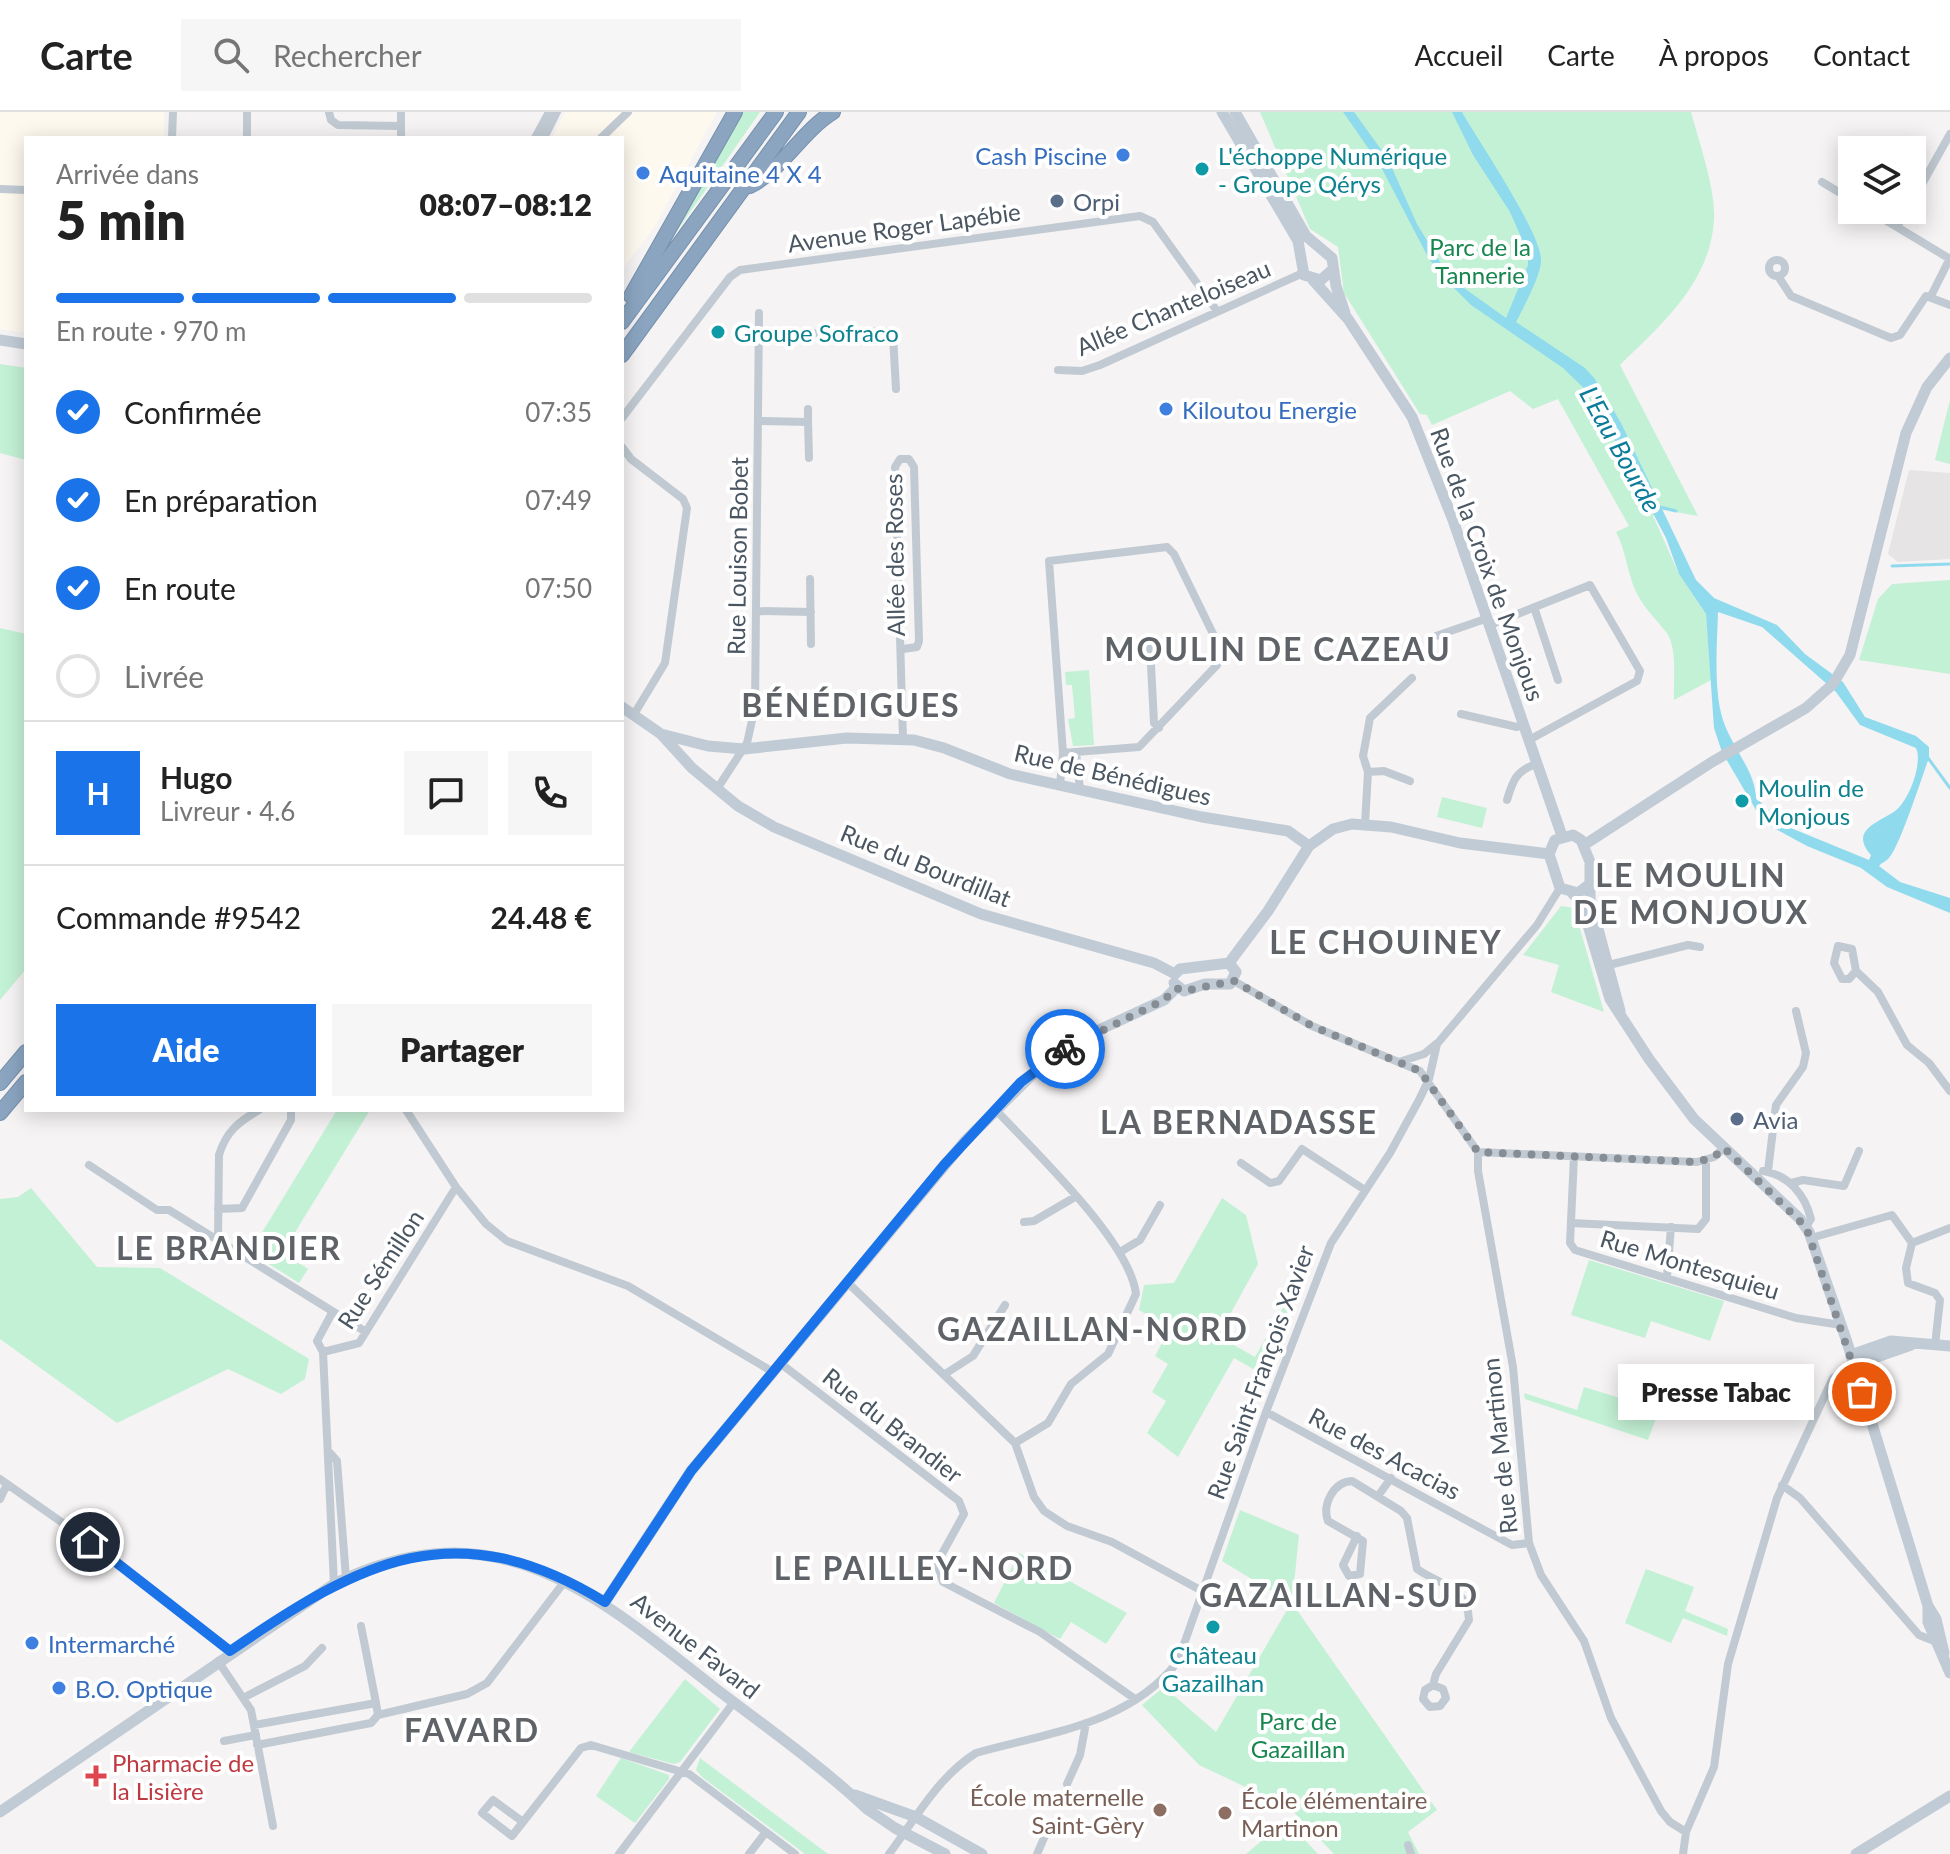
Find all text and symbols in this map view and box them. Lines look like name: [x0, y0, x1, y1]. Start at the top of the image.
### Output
search box: [181, 19, 741, 91]
text: Carte: [40, 32, 133, 78]
icon: search: [209, 33, 253, 77]
text: Rechercher: [273, 37, 422, 73]
text: Accueil: [1414, 38, 1503, 72]
text: Carte: [1547, 38, 1615, 72]
text: À propos: [1659, 38, 1769, 72]
text: Contact: [1813, 38, 1910, 72]
map controls: [1838, 136, 1926, 224]
button: layers: [1838, 136, 1926, 224]
place label: Cash Piscine: [975, 141, 1107, 170]
place label: L'échoppe Numérique - Groupe Qérys: [1218, 141, 1447, 198]
marker: Cash Piscine: [1114, 146, 1132, 164]
text: Arrivée dans: [56, 158, 199, 190]
place label: Aquitaine 4 X 4: [659, 159, 822, 188]
marker: L'échoppe Numérique - Groupe Qérys: [1193, 160, 1211, 178]
marker: Aquitaine 4 X 4: [634, 164, 652, 182]
text: 08:07–08:12: [419, 186, 592, 222]
place label: Orpi: [1073, 187, 1120, 216]
text: 5 min: [56, 189, 186, 251]
marker: Orpi: [1048, 192, 1066, 210]
street label: Avenue Roger Lapébie: [786, 196, 1022, 258]
park label: Parc de la Tannerie: [1429, 232, 1531, 289]
street label: Allée Chanteloiseau: [1072, 253, 1274, 361]
text: En route · 970 m: [56, 315, 246, 347]
place label: Groupe Sofraco: [734, 318, 899, 347]
marker: Groupe Sofraco: [709, 323, 727, 341]
water label: L'Eau Bourde: [1573, 380, 1669, 518]
icon: check: [56, 390, 100, 434]
text: Confirmée: [124, 394, 262, 430]
place label: Kiloutou Energie: [1182, 395, 1357, 424]
text: 07:35: [525, 396, 592, 428]
marker: Kiloutou Energie: [1157, 400, 1175, 418]
street label: Rue de la Croix de Monjous: [1425, 423, 1551, 705]
street label: Rue Louison Bobet: [721, 456, 753, 655]
street label: Allée des Roses: [878, 473, 910, 637]
icon: check: [56, 478, 100, 522]
text: En préparation: [124, 482, 318, 518]
text: 07:49: [525, 484, 592, 516]
icon: check: [56, 566, 100, 610]
text: En route: [124, 570, 236, 606]
text: 07:50: [525, 572, 592, 604]
district label: MOULIN DE CAZEAU: [1104, 629, 1452, 668]
text: Livrée: [124, 658, 204, 694]
district label: BÉNÉDIGUES: [741, 685, 961, 724]
street label: Rue de Bénédigues: [1012, 737, 1214, 811]
button: chat: [404, 751, 488, 835]
button: phone: [508, 751, 592, 835]
text: Hugo: [160, 759, 233, 795]
place label: Moulin de Monjous: [1758, 773, 1864, 830]
text: H: [86, 775, 110, 811]
marker: Moulin de Monjous: [1733, 792, 1751, 810]
text: Livreur · 4.6: [160, 795, 295, 827]
street label: Rue du Bourdillat: [837, 818, 1016, 913]
district label: LE MOULIN DE MONJOUX: [1573, 855, 1809, 931]
text: Commande #9542: [56, 899, 301, 935]
text: 24.48 €: [491, 899, 592, 935]
district label: LE CHOUINEY: [1269, 922, 1503, 961]
button: Aide: [56, 1004, 316, 1096]
button: Partager: [332, 1004, 592, 1096]
courier: [1025, 1009, 1105, 1089]
icon: bike: [1043, 1027, 1087, 1071]
district label: LA BERNADASSE: [1100, 1102, 1378, 1141]
place label: Avia: [1753, 1105, 1798, 1134]
marker: Avia: [1728, 1110, 1746, 1128]
street label: Rue Sémillon: [331, 1204, 429, 1334]
street label: Rue Montesquieu: [1597, 1223, 1783, 1305]
district label: LE BRANDIER: [116, 1228, 342, 1267]
street label: Rue Saint-François Xavier: [1201, 1241, 1320, 1503]
district label: GAZAILLAN-NORD: [937, 1309, 1249, 1348]
street label: Rue de Martinon: [1475, 1357, 1523, 1535]
pin: [1828, 1358, 1896, 1426]
street label: Rue du Brandier: [817, 1361, 969, 1489]
callout: Presse Tabac: [1618, 1364, 1814, 1420]
icon: bag: [1840, 1370, 1884, 1414]
text: Presse Tabac: [1641, 1376, 1791, 1408]
street label: Rue des Acacias: [1304, 1401, 1466, 1505]
pin: [56, 1508, 124, 1576]
icon: home: [68, 1520, 112, 1564]
district label: LE PAILLEY-NORD: [774, 1548, 1074, 1587]
district label: GAZAILLAN-SUD: [1199, 1575, 1479, 1614]
street label: Avenue Favard: [626, 1586, 766, 1704]
marker: Château Gazailhan: [1204, 1618, 1222, 1636]
place label: Intermarché: [48, 1629, 175, 1658]
marker: Intermarché: [23, 1634, 41, 1652]
place label: Château Gazailhan: [1162, 1640, 1264, 1697]
place label: B.O. Optique: [75, 1674, 213, 1703]
marker: B.O. Optique: [50, 1679, 68, 1697]
park label: Parc de Gazaillan: [1251, 1706, 1345, 1763]
district label: FAVARD: [404, 1710, 540, 1749]
place label: Pharmacie de la Lisière: [112, 1748, 254, 1805]
marker: Pharmacie de la Lisière: [87, 1767, 105, 1785]
place label: École maternelle Saint-Gèry: [970, 1782, 1145, 1839]
place label: École élémentaire Martinon: [1241, 1785, 1427, 1842]
marker: École maternelle Saint-Gèry: [1151, 1801, 1169, 1819]
marker: École élémentaire Martinon: [1216, 1804, 1234, 1822]

